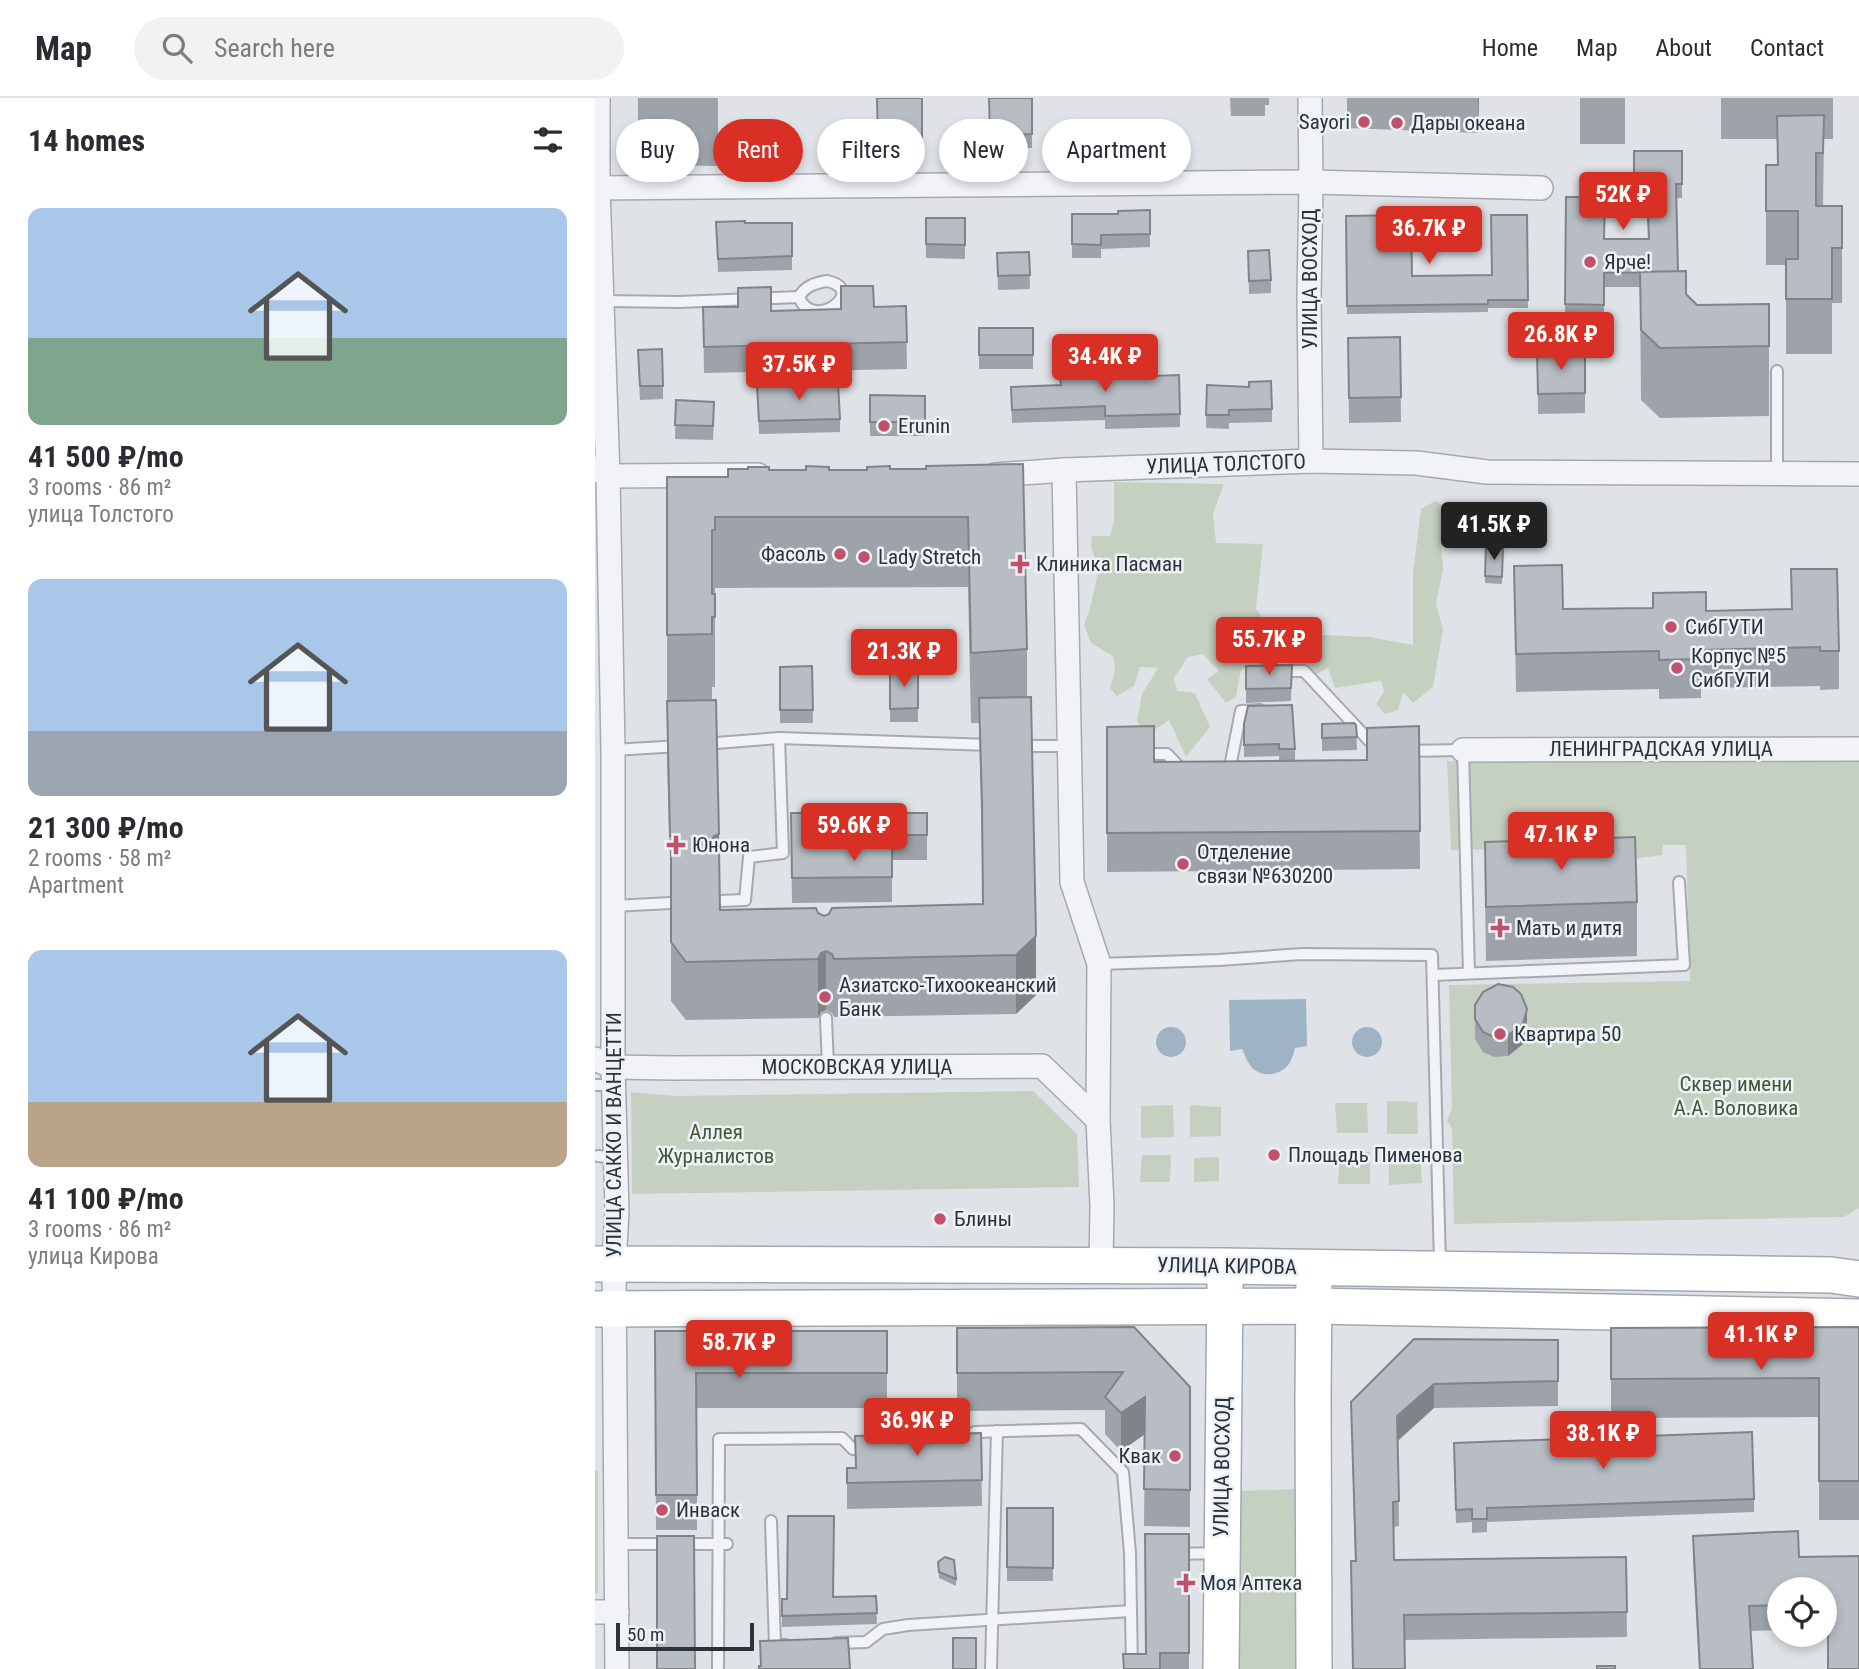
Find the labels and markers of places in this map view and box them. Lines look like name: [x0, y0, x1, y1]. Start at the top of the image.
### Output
place label: Sayori: [1299, 110, 1350, 134]
place label: Дары океана: [1411, 111, 1526, 135]
marker: Sayori: [1356, 114, 1372, 130]
marker: Дары океана: [1389, 115, 1405, 131]
pin: 52K ₽: [1574, 172, 1672, 232]
pin: 36.7K ₽: [1364, 206, 1494, 266]
place label: Ярче!: [1604, 250, 1651, 274]
marker: Ярче!: [1582, 254, 1598, 270]
pin: 26.8K ₽: [1496, 313, 1626, 372]
pin: 34.4K ₽: [1040, 334, 1170, 394]
pin: 37.5K ₽: [734, 342, 864, 402]
place label: Erunin: [898, 414, 950, 438]
marker: Erunin: [876, 418, 892, 434]
pin: 41.5K ₽: [1429, 503, 1559, 562]
place label: Фасоль: [761, 542, 826, 566]
place label: Lady Stretch: [878, 545, 981, 569]
marker: Фасоль: [832, 546, 848, 562]
marker: Lady Stretch: [856, 549, 872, 565]
place label: Клиника Пасман: [1036, 552, 1183, 576]
marker: Клиника Пасман: [1010, 554, 1030, 574]
place label: СибГУТИ: [1685, 615, 1764, 639]
pin: 55.7K ₽: [1204, 618, 1334, 677]
marker: СибГУТИ: [1663, 619, 1679, 635]
pin: 21.3K ₽: [839, 630, 969, 689]
place label: Корпус №5 СибГУТИ: [1691, 644, 1786, 692]
marker: Корпус №5 СибГУТИ: [1669, 660, 1685, 676]
pin: 59.6K ₽: [789, 804, 919, 863]
pin: 47.1K ₽: [1496, 812, 1626, 872]
place label: Юнона: [692, 833, 750, 857]
marker: Юнона: [666, 835, 686, 855]
place label: Отделение связи №630200: [1197, 840, 1333, 888]
marker: Отделение связи №630200: [1175, 856, 1191, 872]
place label: Мать и дитя: [1516, 916, 1622, 940]
marker: Мать и дитя: [1490, 918, 1510, 938]
place label: Азиатско-Тихоокеанский Банк: [839, 973, 1057, 1021]
marker: Азиатско-Тихоокеанский Банк: [817, 989, 833, 1005]
place label: Квартира 50: [1514, 1022, 1622, 1046]
marker: Квартира 50: [1492, 1026, 1508, 1042]
place label: Площадь Пименова: [1288, 1143, 1463, 1167]
marker: Площадь Пименова: [1266, 1147, 1282, 1163]
place label: Блины: [954, 1207, 1012, 1231]
marker: Блины: [932, 1211, 948, 1227]
pin: 41.1K ₽: [1696, 1312, 1826, 1372]
pin: 58.7K ₽: [674, 1320, 804, 1380]
pin: 36.9K ₽: [852, 1398, 982, 1458]
pin: 38.1K ₽: [1538, 1412, 1668, 1471]
place label: Квак: [1119, 1444, 1161, 1468]
marker: Квак: [1167, 1448, 1183, 1464]
place label: Инваск: [676, 1498, 740, 1522]
marker: Инваск: [654, 1502, 670, 1518]
place label: Моя Аптека: [1200, 1571, 1302, 1595]
marker: Моя Аптека: [1178, 1575, 1194, 1591]

